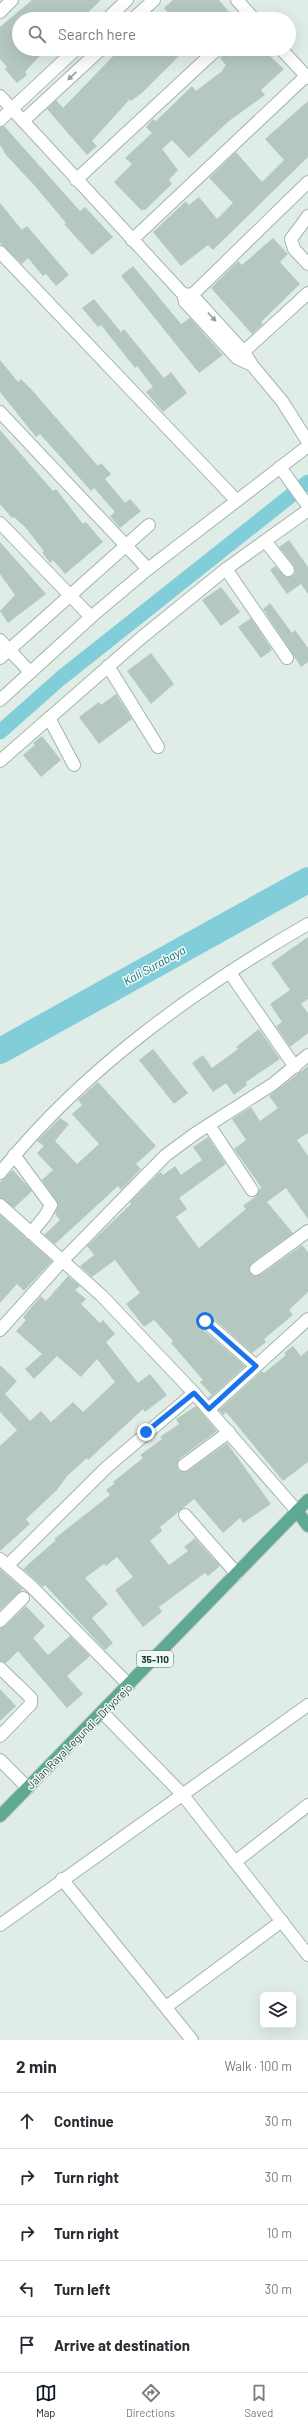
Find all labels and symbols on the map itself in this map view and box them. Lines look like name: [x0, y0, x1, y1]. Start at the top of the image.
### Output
one-way arrow: [67, 71, 77, 80]
one-way arrow: [207, 312, 217, 322]
water label: Kali Surabaya: [120, 942, 188, 988]
route start: [196, 1312, 214, 1330]
route end: [137, 1423, 155, 1441]
road number: 35-110: [137, 1651, 173, 1667]
street label: Jalan Raya Legundi - Driyorejo: [24, 1681, 134, 1791]

